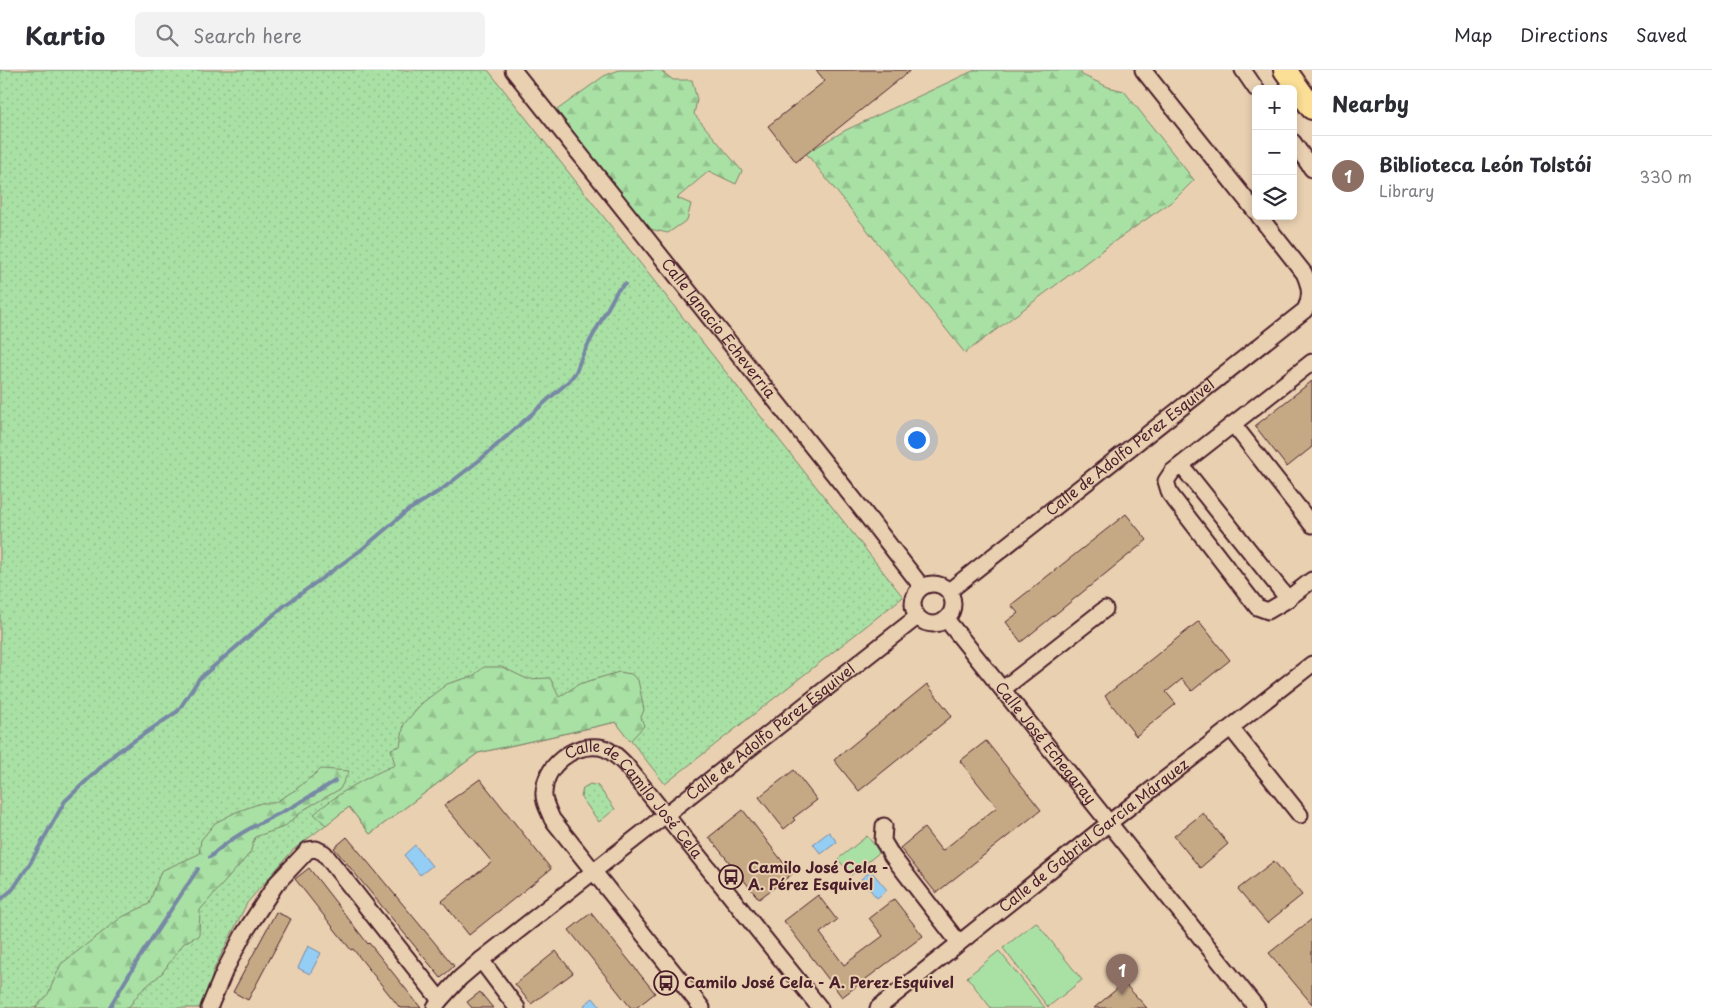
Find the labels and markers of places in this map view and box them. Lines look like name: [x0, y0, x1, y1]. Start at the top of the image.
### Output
place label: Camilo José Cela - A. Pérez Esquivel: [747, 855, 889, 895]
bus stop icon: Camilo José Cela - A. Pérez Esquivel: [718, 864, 744, 890]
pin: 1: [1106, 954, 1138, 995]
bus stop icon: Camilo José Cela - A. Perez Esquivel: [653, 970, 679, 996]
place label: Camilo José Cela - A. Perez Esquivel: [684, 970, 954, 993]

